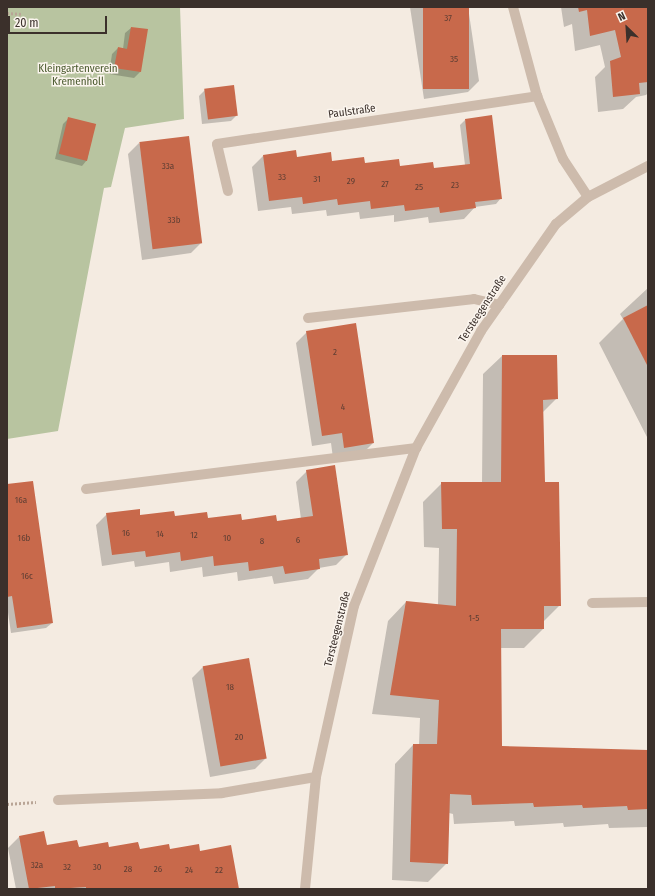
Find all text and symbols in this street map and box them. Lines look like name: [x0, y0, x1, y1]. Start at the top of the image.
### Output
scale bar: [10, 8, 109, 34]
north arrow: [607, 8, 647, 48]
text: N: [616, 9, 627, 24]
house number: 37: [444, 13, 452, 23]
text: 20 m: [15, 16, 39, 30]
house number: 35: [450, 54, 458, 64]
park label: Kleingartenverein Kremenholl: [38, 63, 118, 89]
street label: Paulstraße: [327, 102, 377, 122]
house number: 33a: [162, 161, 174, 171]
house number: 33: [278, 172, 286, 182]
house number: 31: [313, 174, 321, 184]
house number: 29: [347, 176, 355, 186]
house number: 27: [381, 179, 389, 189]
house number: 23: [451, 180, 459, 190]
house number: 25: [415, 182, 423, 192]
house number: 33b: [168, 215, 180, 225]
street label: Tersteegenstraße: [456, 273, 510, 345]
house number: 2: [333, 347, 337, 357]
house number: 4: [341, 402, 345, 412]
house number: 16a: [15, 495, 27, 505]
house number: 16: [122, 528, 130, 538]
house number: 14: [156, 529, 164, 539]
house number: 12: [190, 530, 198, 540]
house number: 16b: [18, 533, 30, 543]
house number: 10: [223, 533, 231, 543]
house number: 6: [296, 535, 300, 545]
house number: 8: [260, 536, 264, 546]
house number: 16c: [21, 571, 33, 581]
street label: Tersteegenstraße: [322, 590, 354, 668]
house number: 1-5: [469, 613, 479, 623]
house number: 18: [226, 682, 234, 692]
house number: 20: [235, 732, 243, 742]
house number: 32a: [31, 860, 43, 870]
house number: 32: [63, 862, 71, 872]
house number: 30: [93, 862, 101, 872]
house number: 28: [124, 864, 132, 874]
house number: 26: [154, 864, 162, 874]
house number: 24: [185, 865, 193, 875]
house number: 22: [215, 865, 223, 875]

